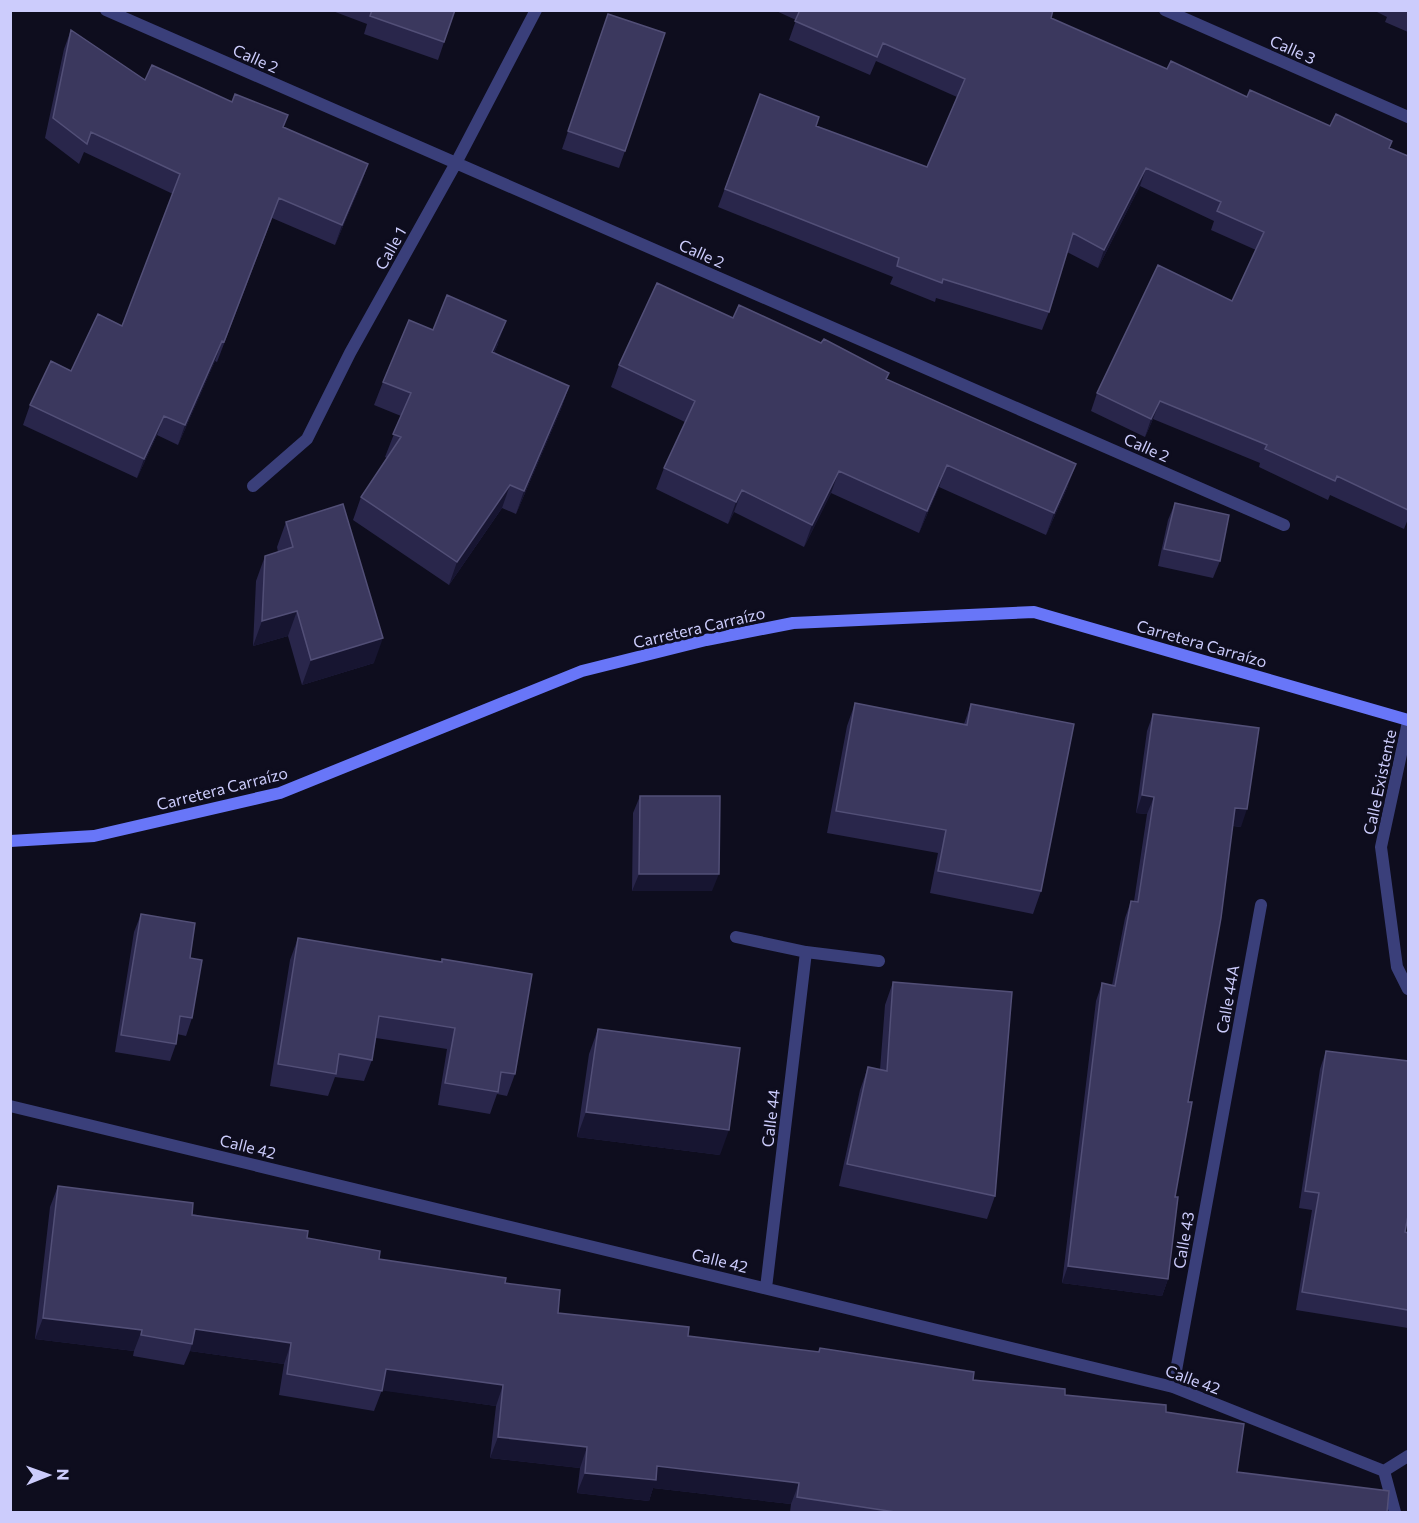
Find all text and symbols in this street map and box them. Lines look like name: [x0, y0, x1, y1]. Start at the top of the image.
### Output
street label: Calle 3: [1267, 31, 1319, 67]
street label: Calle 2: [230, 40, 282, 76]
street label: Calle 1: [371, 223, 409, 273]
street label: Calle 2: [676, 235, 728, 271]
street label: Calle 2: [1121, 429, 1173, 465]
street label: Carretera Carraízo: [631, 603, 767, 651]
street label: Carretera Carraízo: [1135, 615, 1269, 671]
street label: Calle Existente: [1359, 728, 1399, 836]
street label: Carretera Carraízo: [154, 762, 290, 814]
street label: Calle 44A: [1212, 963, 1242, 1035]
street label: Calle 44: [757, 1088, 783, 1148]
street label: Calle 42: [218, 1130, 278, 1162]
street label: Calle 43: [1169, 1210, 1197, 1270]
street label: Calle 42: [690, 1244, 750, 1276]
street label: Calle 42: [1163, 1360, 1223, 1398]
north arrow: [18, 1445, 78, 1505]
text: N: [54, 1469, 73, 1481]

